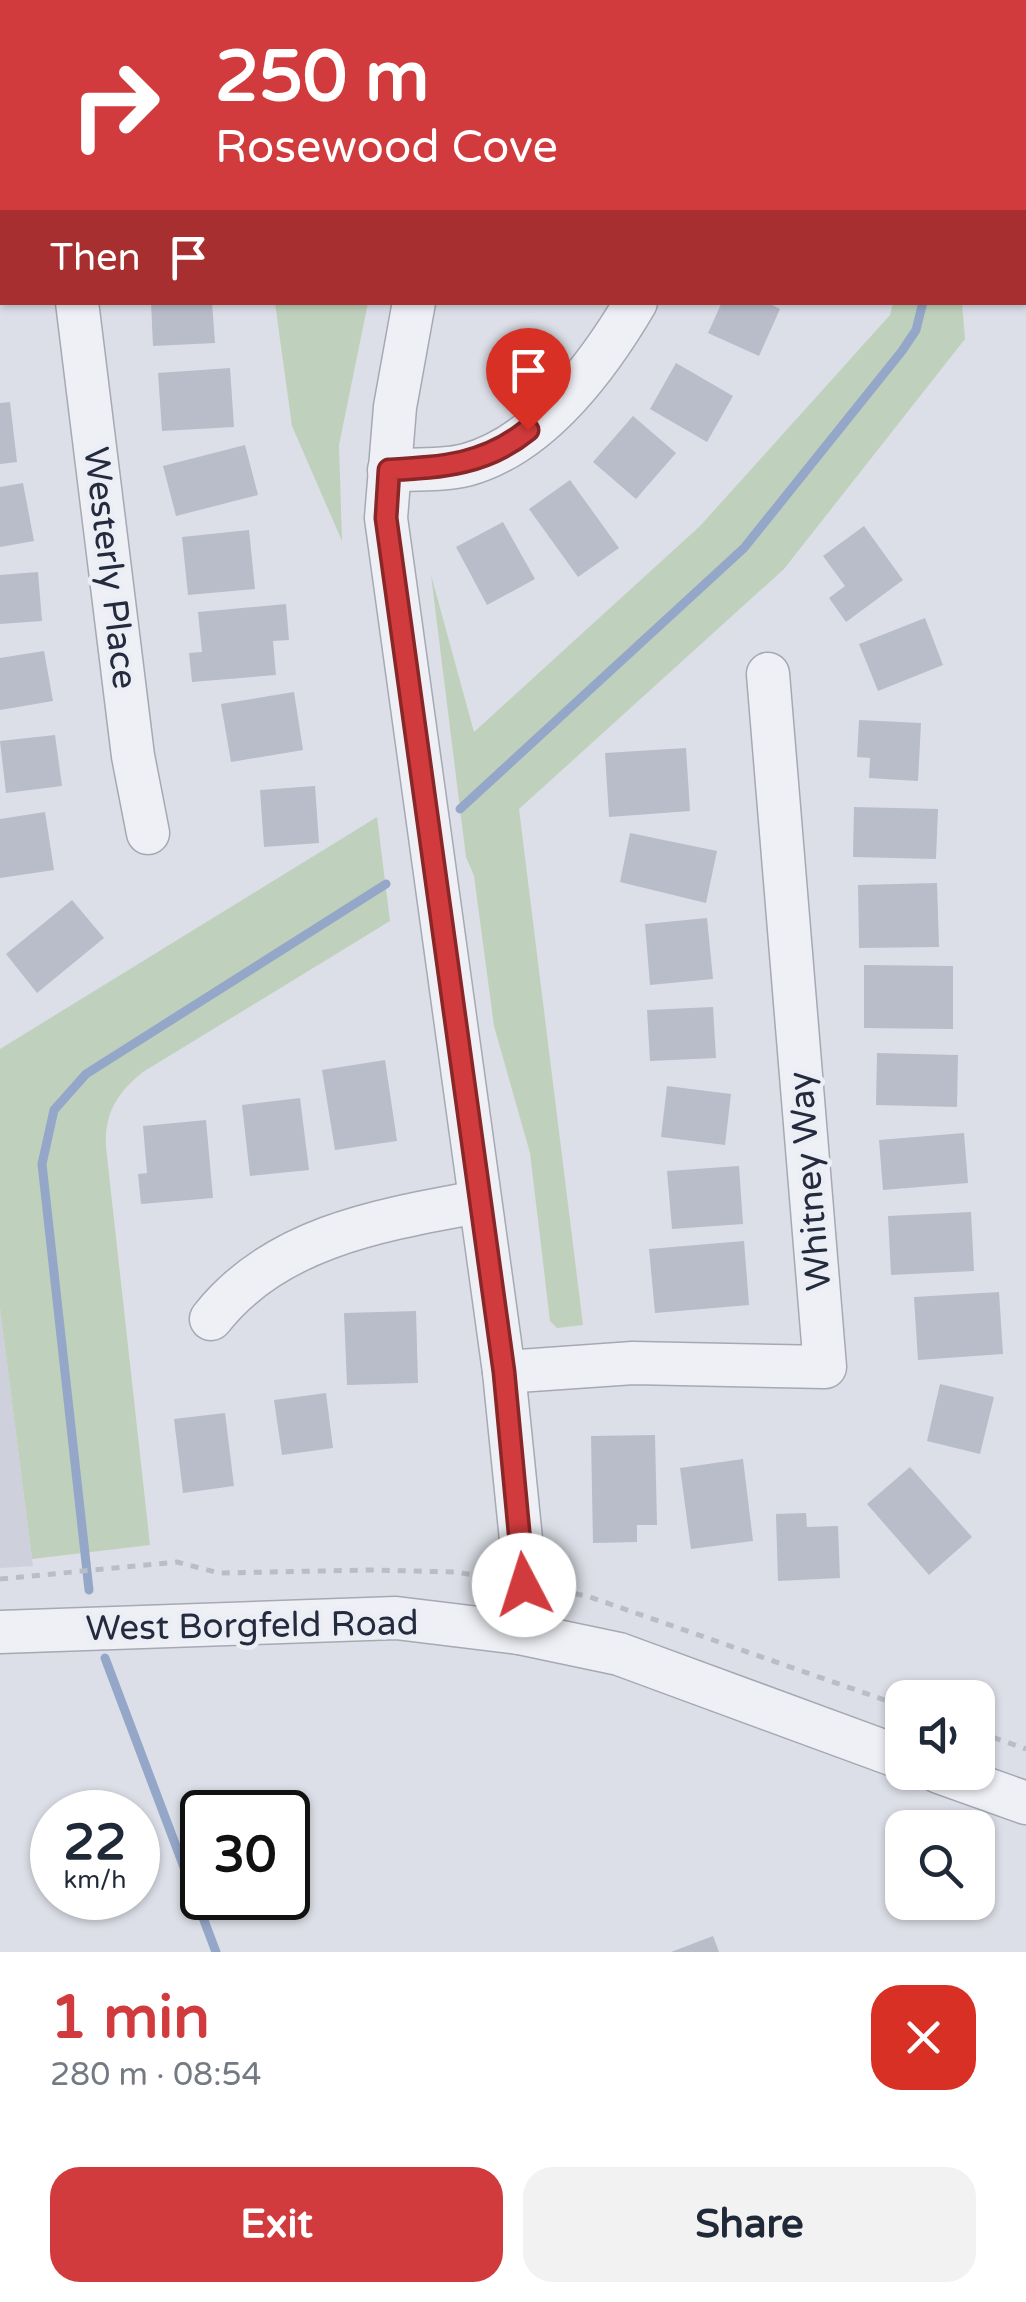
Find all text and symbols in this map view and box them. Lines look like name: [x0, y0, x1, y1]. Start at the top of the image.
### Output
text: 250 m: [215, 36, 429, 120]
icon: right: [50, 40, 180, 170]
text: Rosewood Cove: [215, 121, 558, 175]
icon: arrive: [161, 230, 216, 285]
text: Then: [50, 235, 141, 281]
pin: [486, 328, 571, 431]
icon: arrive: [501, 343, 556, 398]
street label: Westerly Place: [74, 445, 146, 691]
street label: Whitney Way: [780, 1070, 840, 1292]
position arrow: [472, 1533, 576, 1637]
street label: West Borgfeld Road: [85, 1602, 419, 1650]
map controls: [885, 1680, 995, 1920]
button: sound: [885, 1680, 995, 1790]
speed limit sign: 30: [180, 1790, 310, 1920]
button: search: [885, 1810, 995, 1920]
text: 22: [64, 1813, 126, 1873]
text: km/h: [64, 1865, 126, 1895]
text: 1 min: [50, 1982, 210, 2054]
button: close: [871, 1985, 976, 2090]
text: 280 m · 08:54: [50, 2056, 262, 2094]
button: Exit: [50, 2167, 503, 2282]
button: Share: [523, 2167, 976, 2282]

